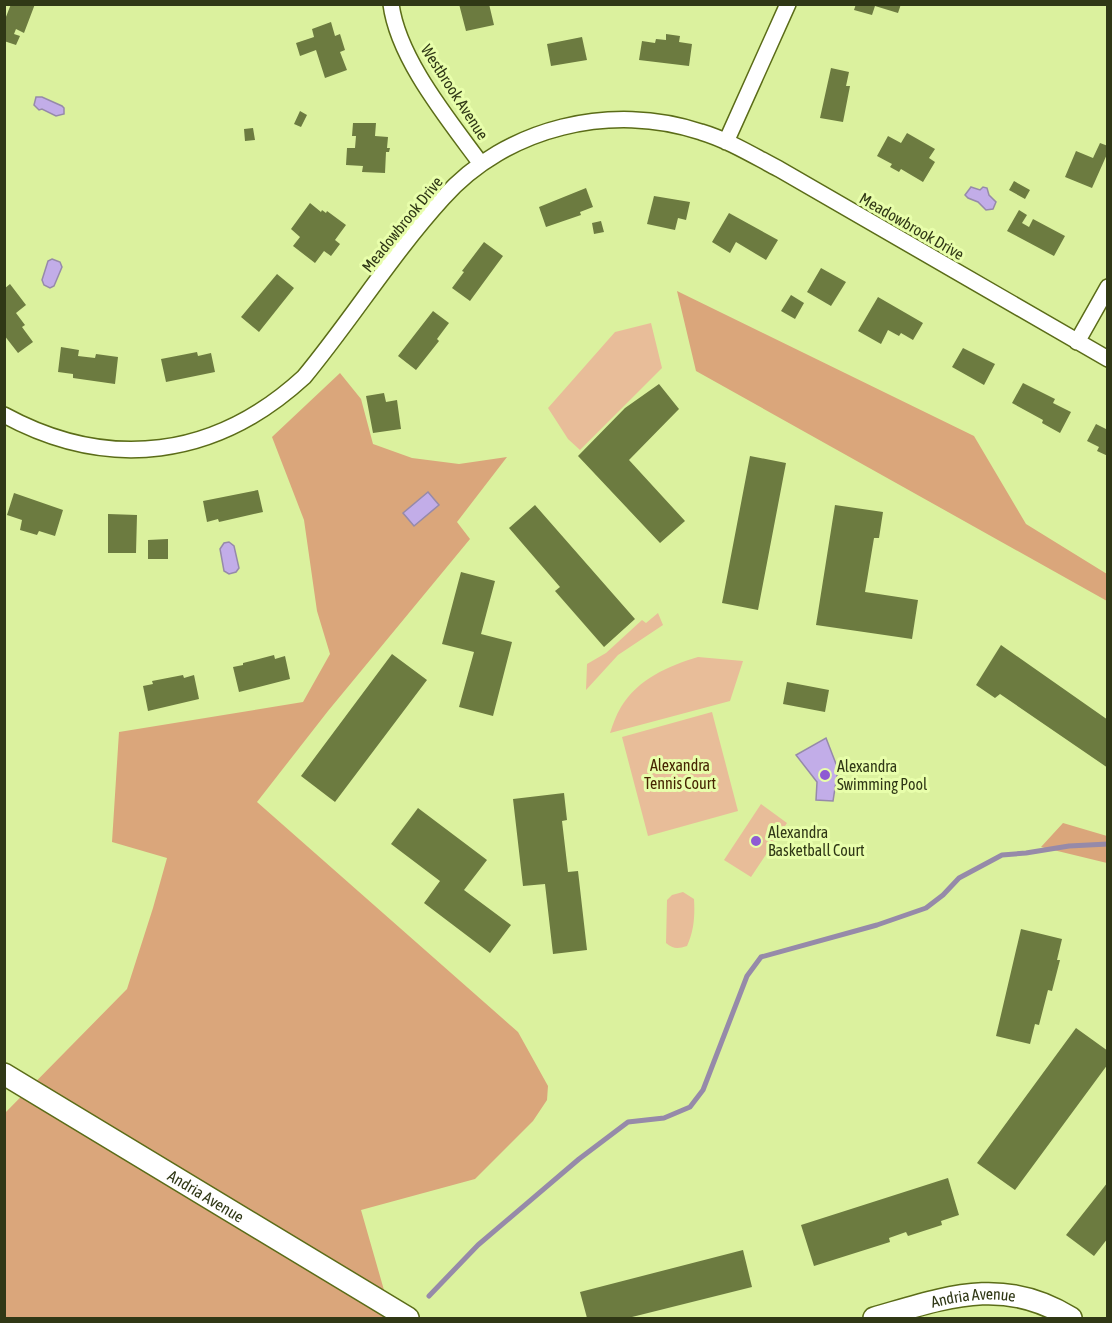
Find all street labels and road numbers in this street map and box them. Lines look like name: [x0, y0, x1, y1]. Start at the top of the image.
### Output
street label: Westbrook Avenue: [418, 41, 492, 143]
street label: Meadowbrook Drive: [358, 173, 446, 275]
street label: Meadowbrook Drive: [857, 189, 967, 263]
street label: Andria Avenue: [165, 1166, 247, 1226]
street label: Andria Avenue: [929, 1285, 1017, 1311]

